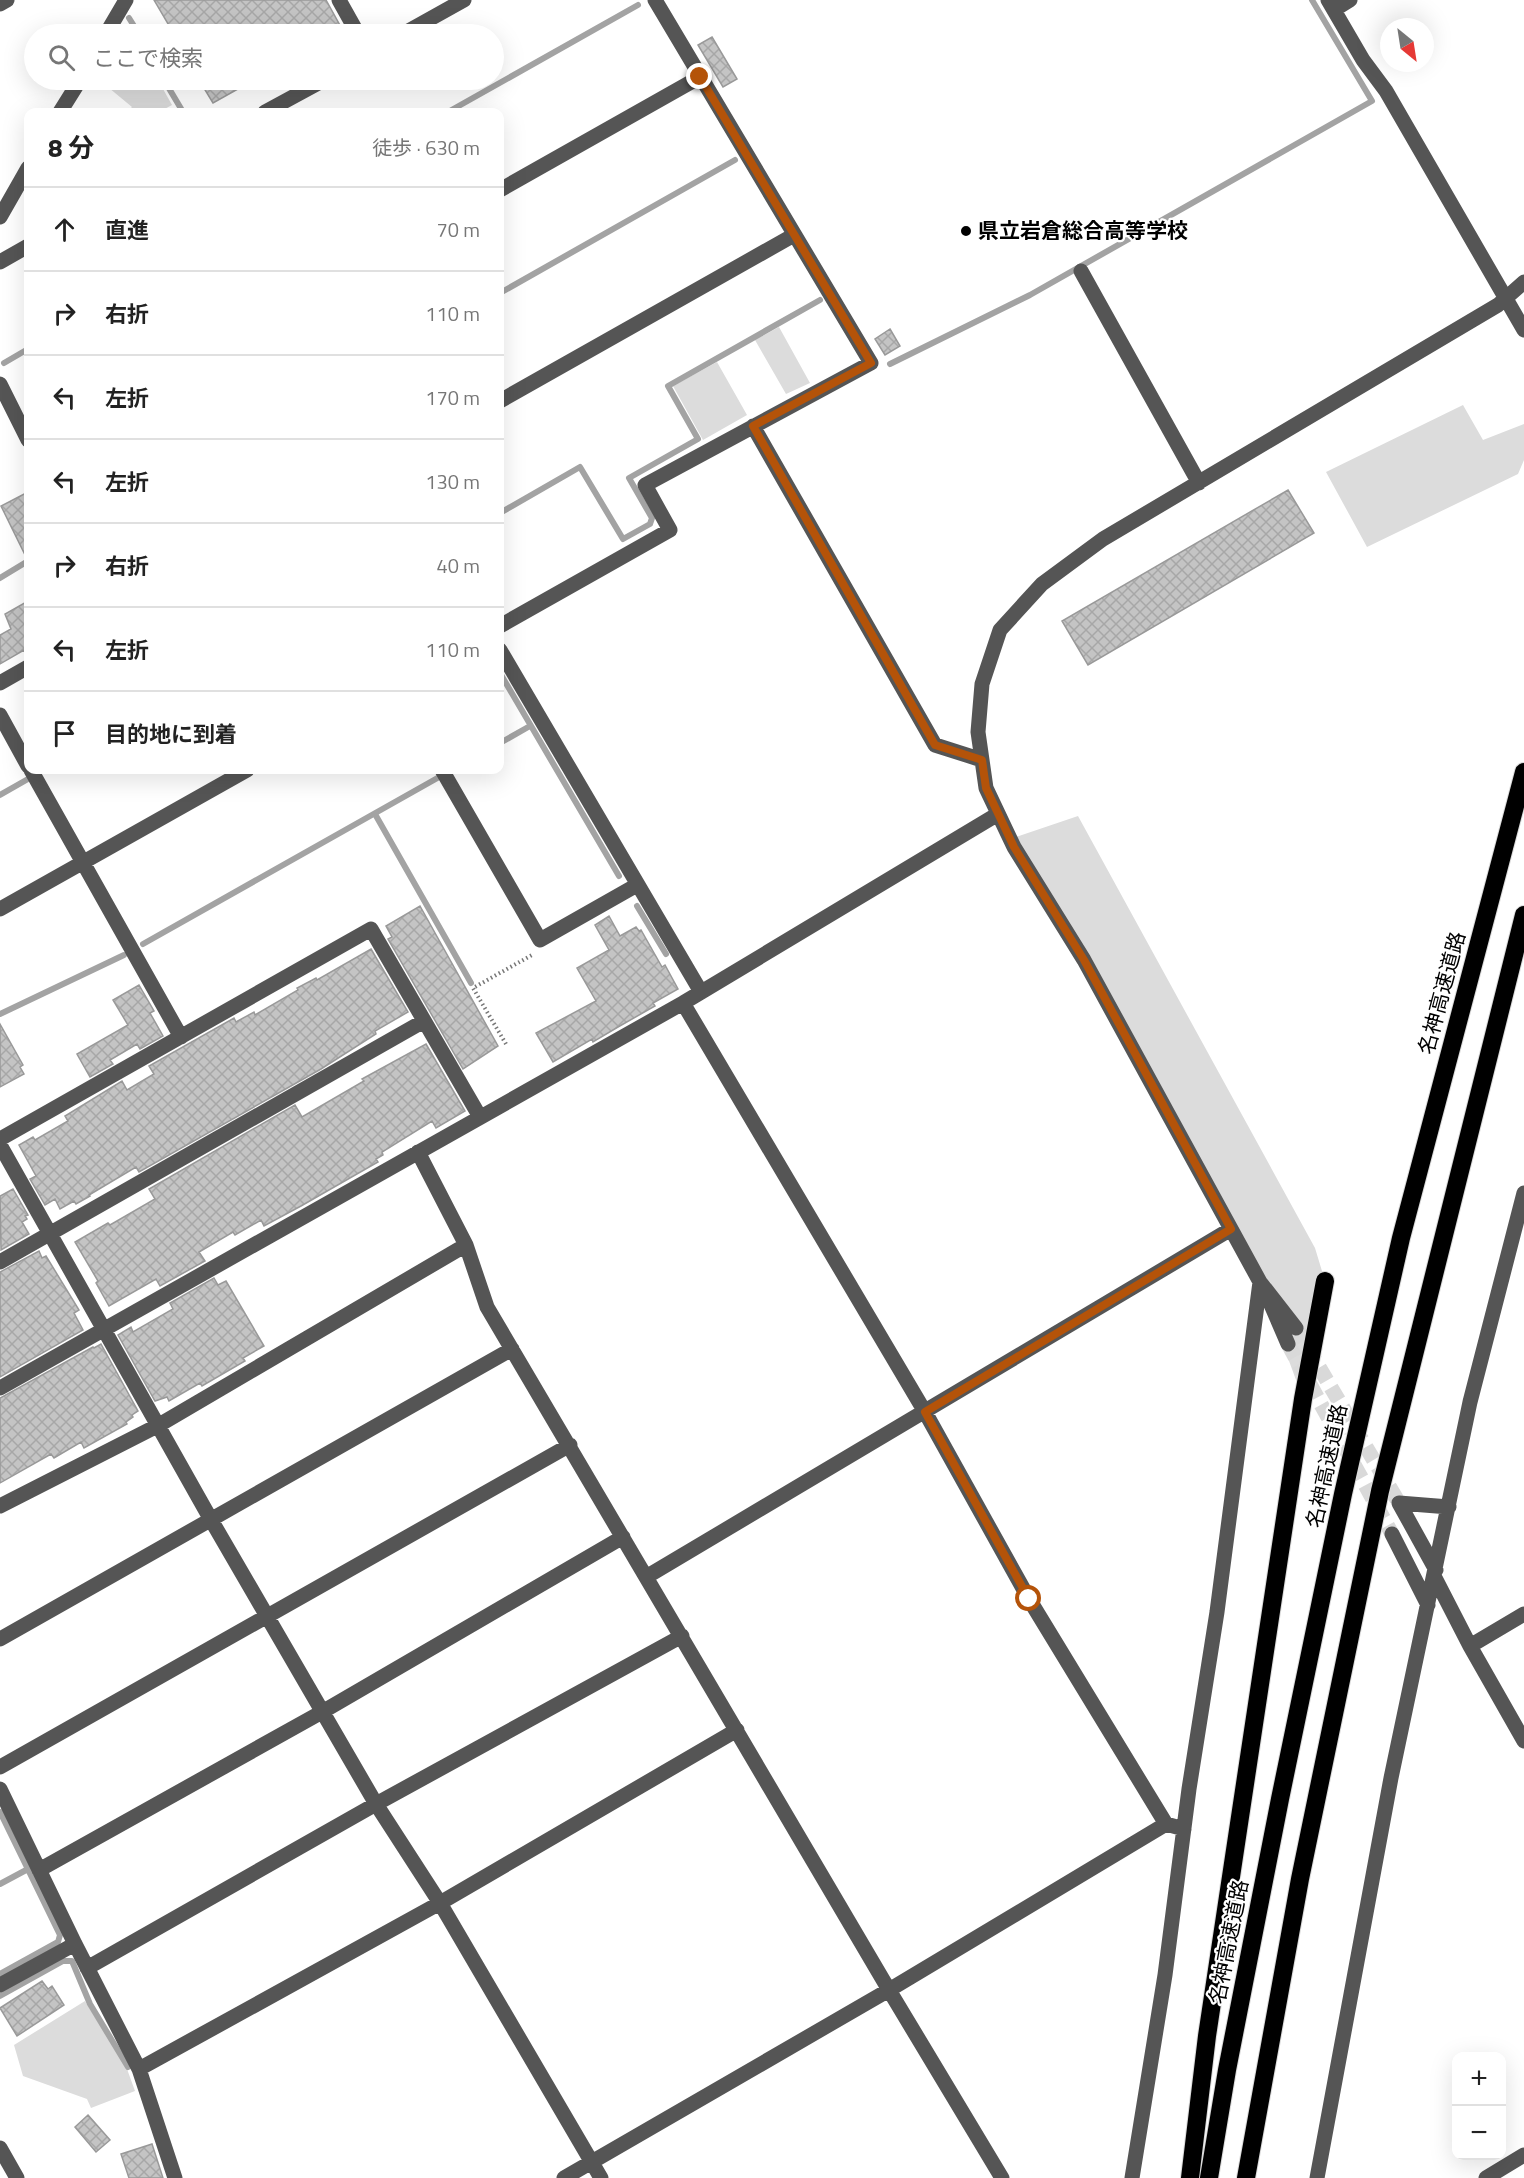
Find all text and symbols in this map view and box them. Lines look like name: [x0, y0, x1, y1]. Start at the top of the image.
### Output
north arrow: [1380, 18, 1434, 72]
search box: [24, 24, 504, 90]
icon: search: [45, 41, 78, 74]
text: ここで検索: [93, 41, 203, 75]
route end: [686, 63, 712, 89]
text: 8 分: [48, 128, 94, 167]
text: 徒歩 · 630 m: [372, 132, 480, 163]
icon: ahead: [48, 213, 81, 246]
text: 直進: [105, 213, 149, 247]
text: 70 m: [436, 214, 480, 245]
place label: 県立岩倉総合高等学校: [978, 214, 1188, 246]
marker: 県立岩倉総合高等学校: [959, 224, 973, 238]
icon: right: [48, 297, 81, 330]
text: 右折: [105, 297, 149, 331]
text: 110 m: [425, 298, 480, 329]
icon: left: [48, 381, 81, 414]
text: 左折: [105, 381, 149, 415]
text: 170 m: [425, 382, 480, 413]
icon: left: [48, 465, 81, 498]
text: 左折: [105, 465, 149, 499]
text: 130 m: [425, 466, 480, 497]
icon: right: [48, 549, 81, 582]
text: 右折: [105, 549, 149, 583]
text: 40 m: [436, 550, 480, 581]
icon: left: [48, 633, 81, 666]
text: 左折: [105, 633, 149, 667]
text: 110 m: [425, 634, 480, 665]
icon: arrive: [48, 717, 81, 750]
text: 目的地に到着: [105, 717, 237, 751]
street label: 名神高速道路: [1409, 928, 1473, 1058]
street label: 名神高速道路: [1297, 1401, 1355, 1531]
route start: [1015, 1585, 1041, 1611]
street label: 名神高速道路: [1200, 1877, 1256, 2007]
map controls: [1452, 2052, 1506, 2160]
button: +: [1452, 2052, 1506, 2106]
button: −: [1452, 2106, 1506, 2160]

